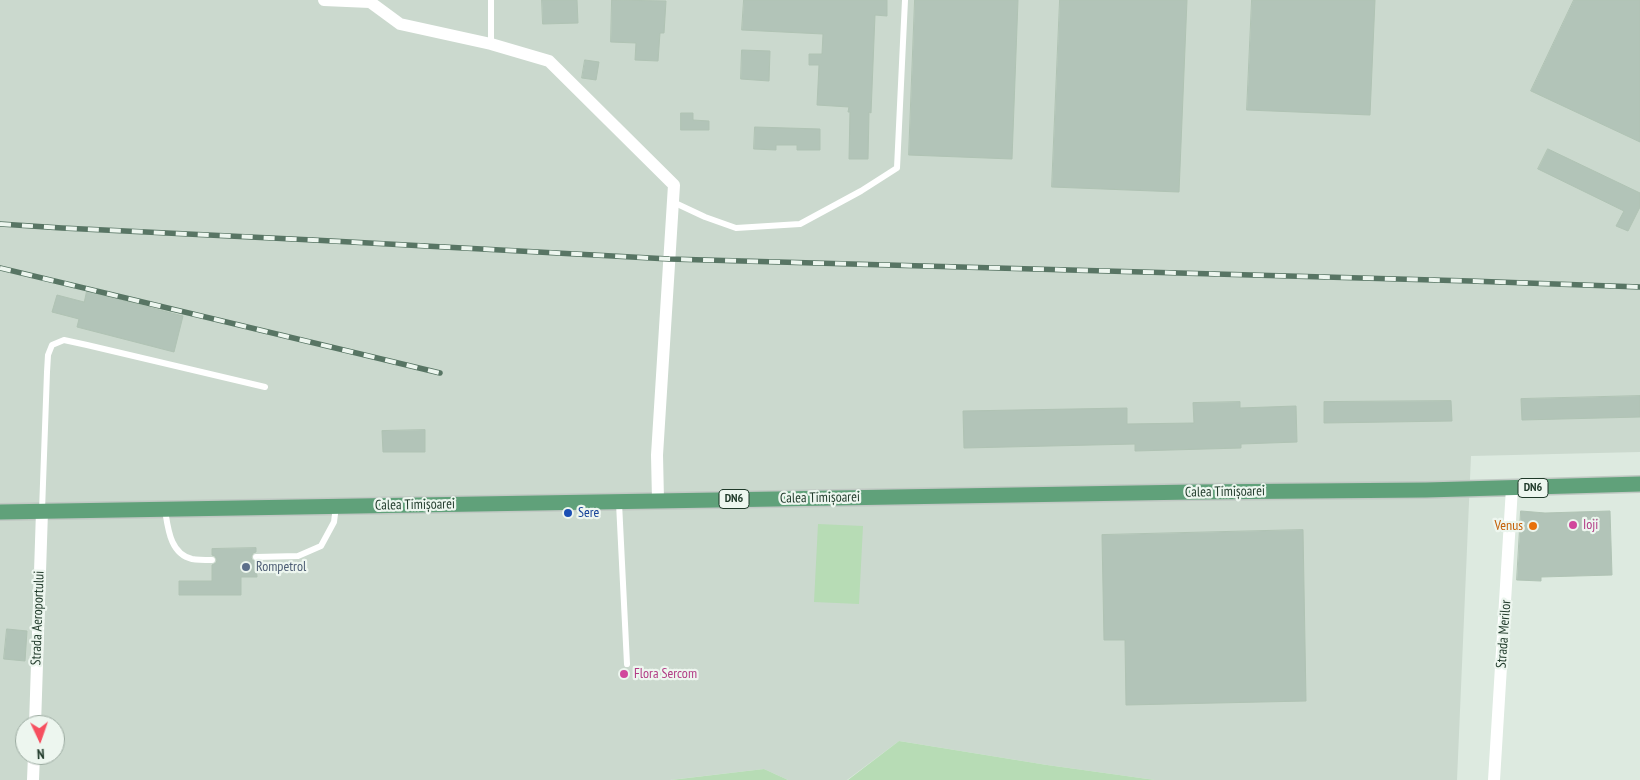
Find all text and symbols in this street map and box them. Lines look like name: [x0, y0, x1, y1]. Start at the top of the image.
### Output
road number: DN6: [1518, 478, 1548, 498]
street label: Calea Timișoarei: [1185, 483, 1265, 501]
road number: DN6: [719, 489, 749, 508]
street label: Calea Timișoarei: [780, 489, 860, 507]
street label: Calea Timișoarei: [375, 496, 455, 514]
place label: Sere: [578, 505, 599, 521]
marker: Sere: [562, 507, 574, 519]
place label: Ioji: [1583, 517, 1598, 533]
place label: Venus: [1494, 518, 1523, 534]
marker: Ioji: [1567, 519, 1579, 531]
marker: Venus: [1527, 520, 1539, 532]
place label: Rompetrol: [256, 559, 306, 575]
marker: Rompetrol: [240, 561, 252, 573]
street label: Strada Aeroportului: [28, 570, 48, 666]
street label: Strada Merilor: [1493, 599, 1515, 669]
place label: Flora Sercom: [634, 666, 697, 682]
marker: Flora Sercom: [618, 668, 630, 680]
north arrow: [15, 715, 65, 765]
text: N: [36, 745, 45, 763]

